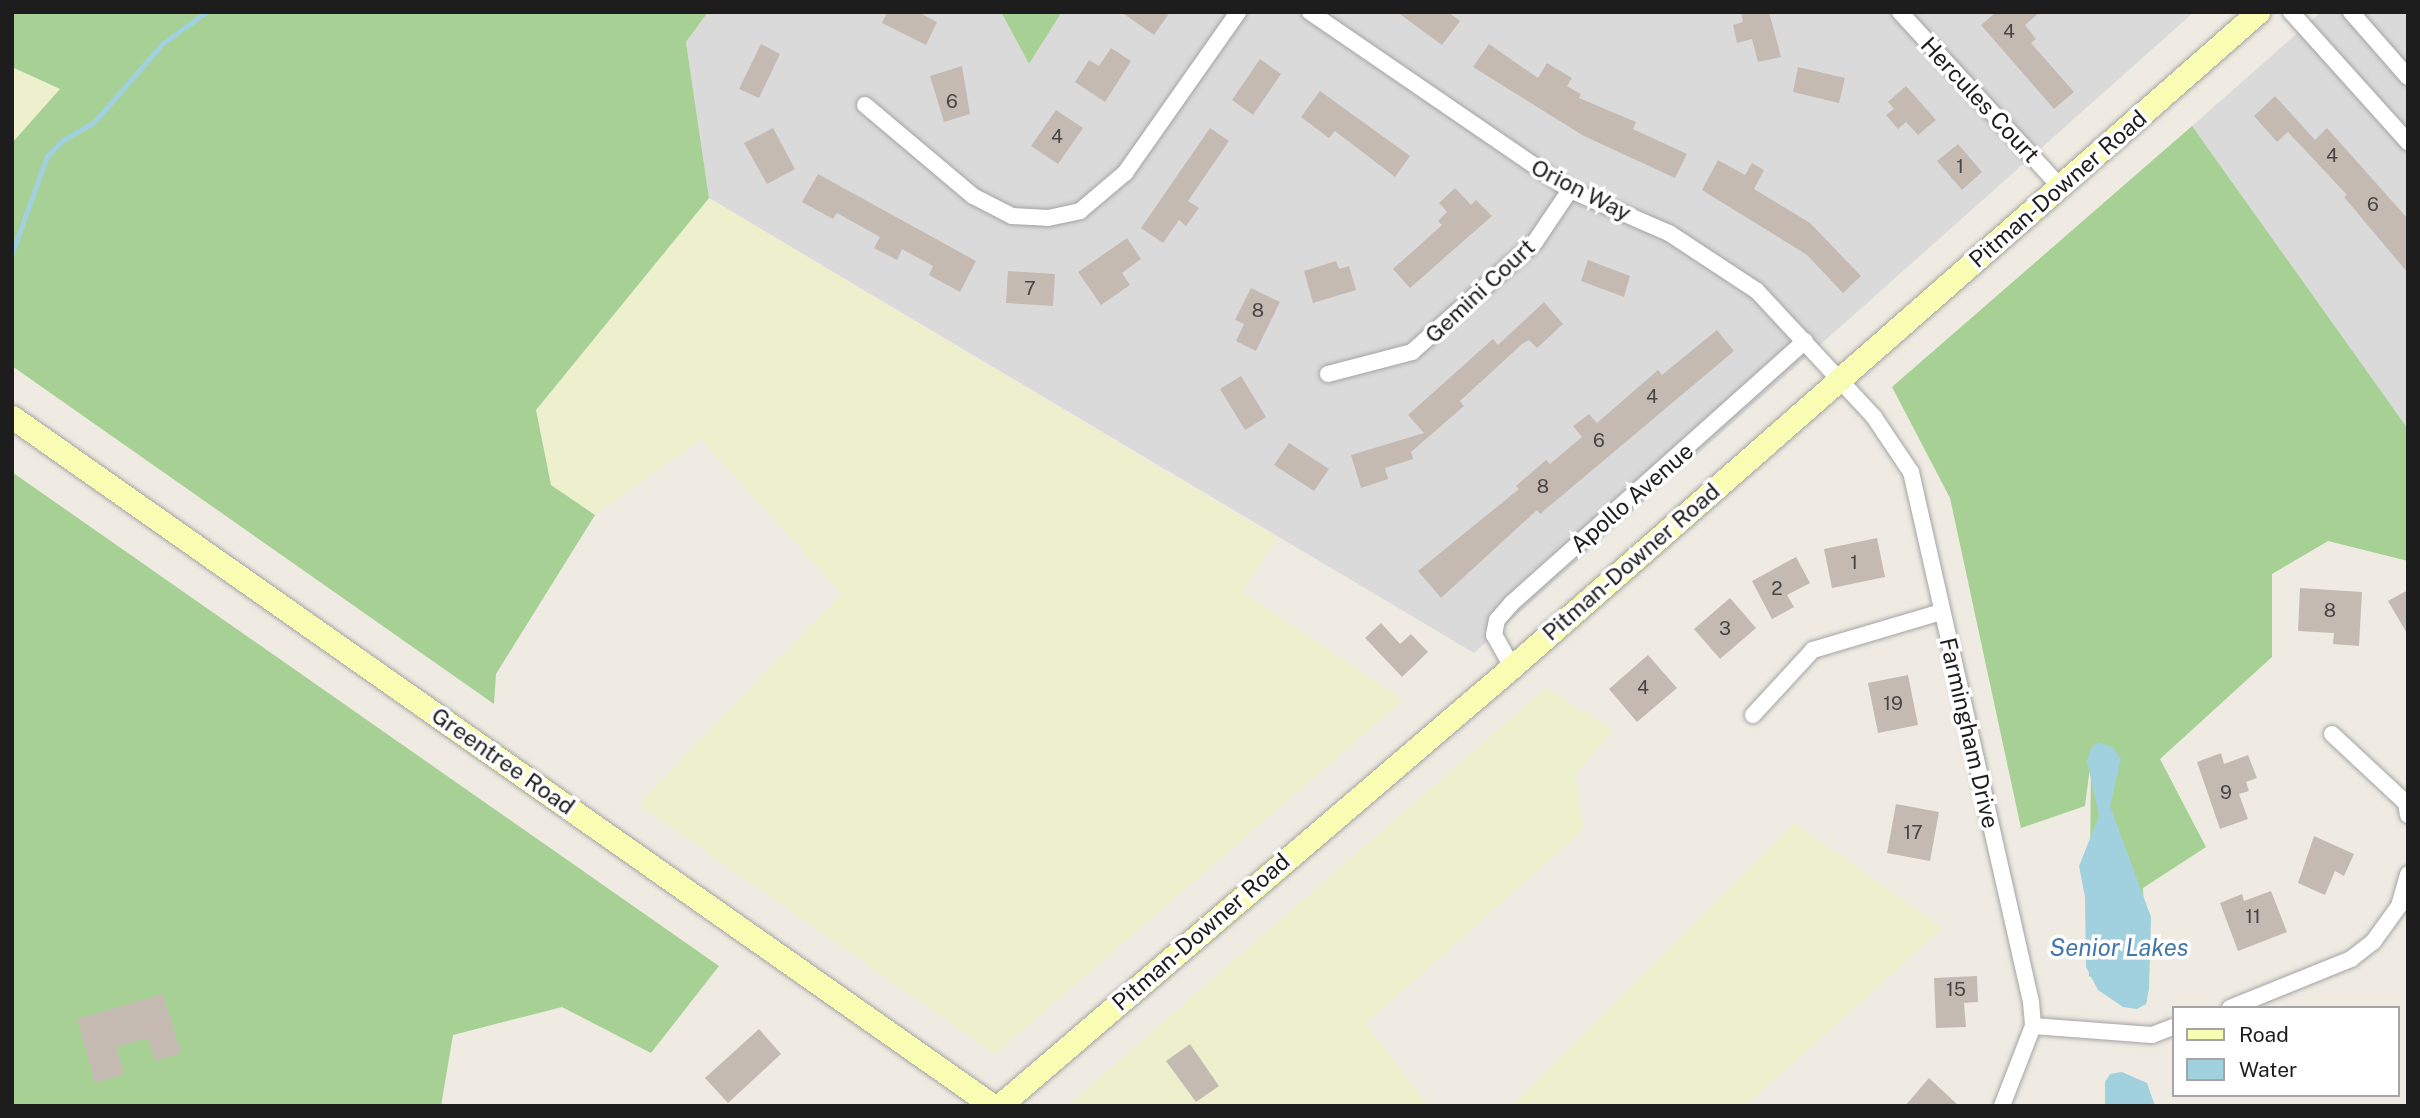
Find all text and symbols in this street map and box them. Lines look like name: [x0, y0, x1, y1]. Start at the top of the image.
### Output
house number: 4: [2003, 21, 2015, 43]
street label: Hercules Court: [1915, 31, 2045, 169]
house number: 6: [946, 91, 958, 113]
street label: Pitman-Downer Road: [1964, 104, 2152, 274]
house number: 4: [1051, 126, 1063, 148]
house number: 4: [2326, 145, 2338, 167]
street label: Orion Way: [1526, 153, 1636, 227]
house number: 1: [1956, 156, 1964, 178]
house number: 6: [2367, 194, 2379, 216]
street label: Gemini Court: [1419, 233, 1541, 349]
house number: 7: [1024, 278, 1036, 300]
house number: 8: [1252, 300, 1264, 322]
house number: 4: [1646, 386, 1658, 408]
house number: 6: [1593, 430, 1605, 452]
street label: Apollo Avenue: [1565, 437, 1699, 559]
house number: 8: [1537, 476, 1549, 498]
street label: Pitman-Downer Road: [1537, 477, 1725, 647]
house number: 1: [1850, 552, 1858, 574]
house number: 2: [1771, 578, 1783, 600]
house number: 8: [2324, 600, 2336, 622]
house number: 3: [1719, 618, 1731, 640]
street label: Farmingham Drive: [1934, 635, 2004, 831]
house number: 4: [1637, 677, 1649, 699]
house number: 19: [1883, 693, 1903, 715]
street label: Greentree Road: [426, 701, 580, 821]
house number: 9: [2220, 782, 2232, 804]
house number: 17: [1903, 822, 1923, 844]
street label: Pitman-Downer Road: [1107, 847, 1295, 1017]
house number: 11: [2245, 906, 2261, 928]
water label: Senior Lakes: [2050, 934, 2188, 962]
house number: 15: [1946, 979, 1966, 1001]
legend: [2172, 1006, 2399, 1097]
text: Road: [2239, 1022, 2289, 1047]
text: Water: [2239, 1057, 2297, 1082]

